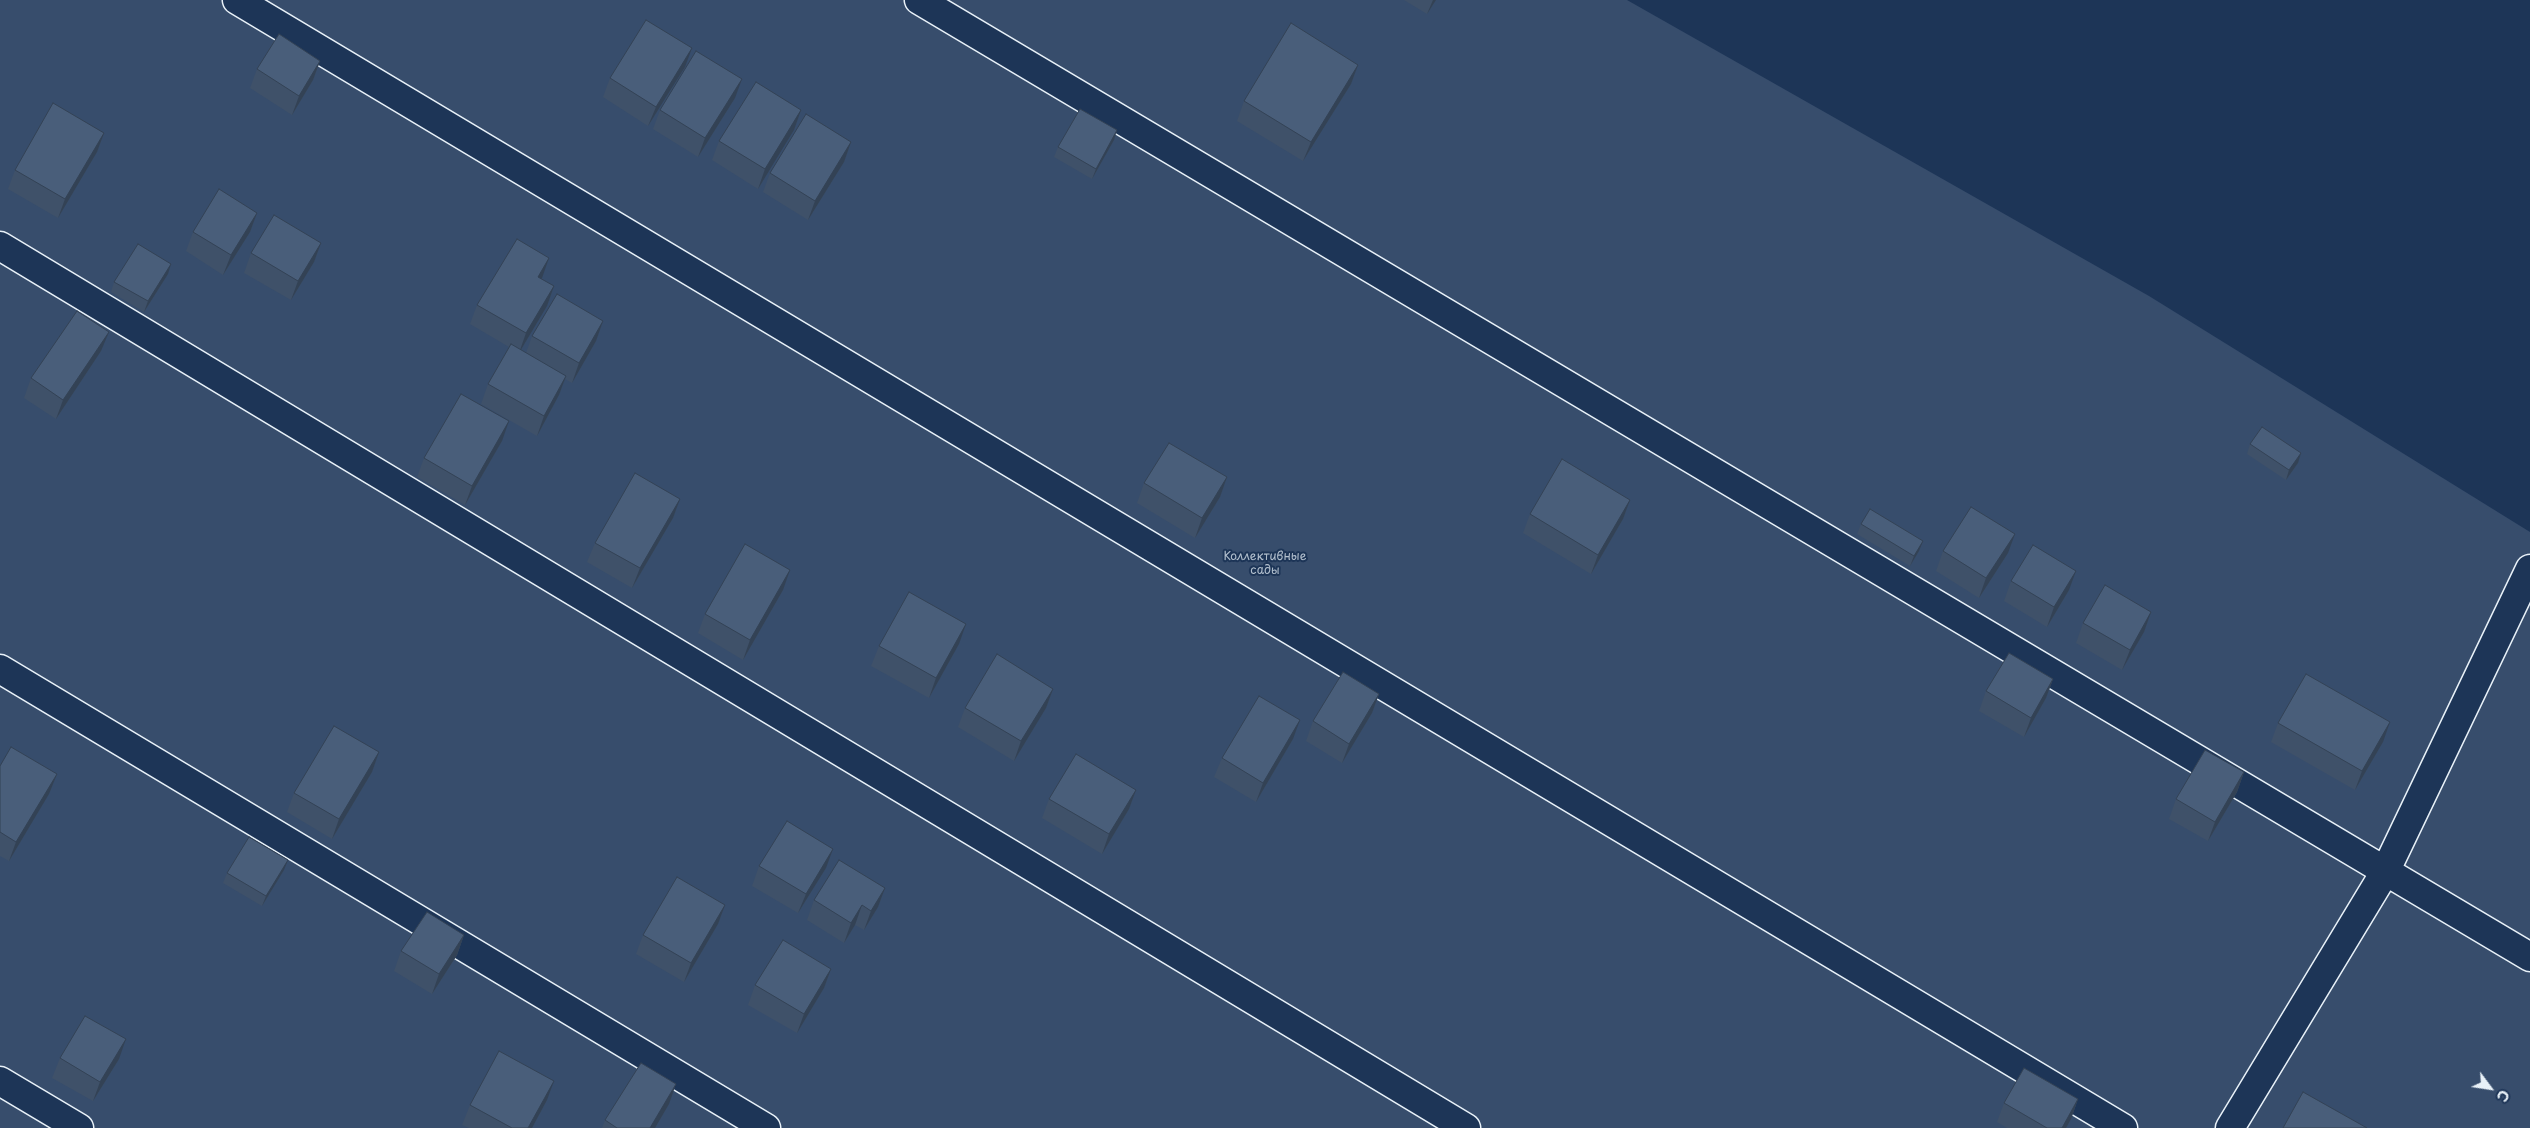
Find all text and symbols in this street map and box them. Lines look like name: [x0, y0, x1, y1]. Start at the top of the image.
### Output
park label: Коллективные сады: [1224, 550, 1306, 578]
north arrow: [2465, 1063, 2515, 1113]
text: С: [2492, 1086, 2515, 1106]

